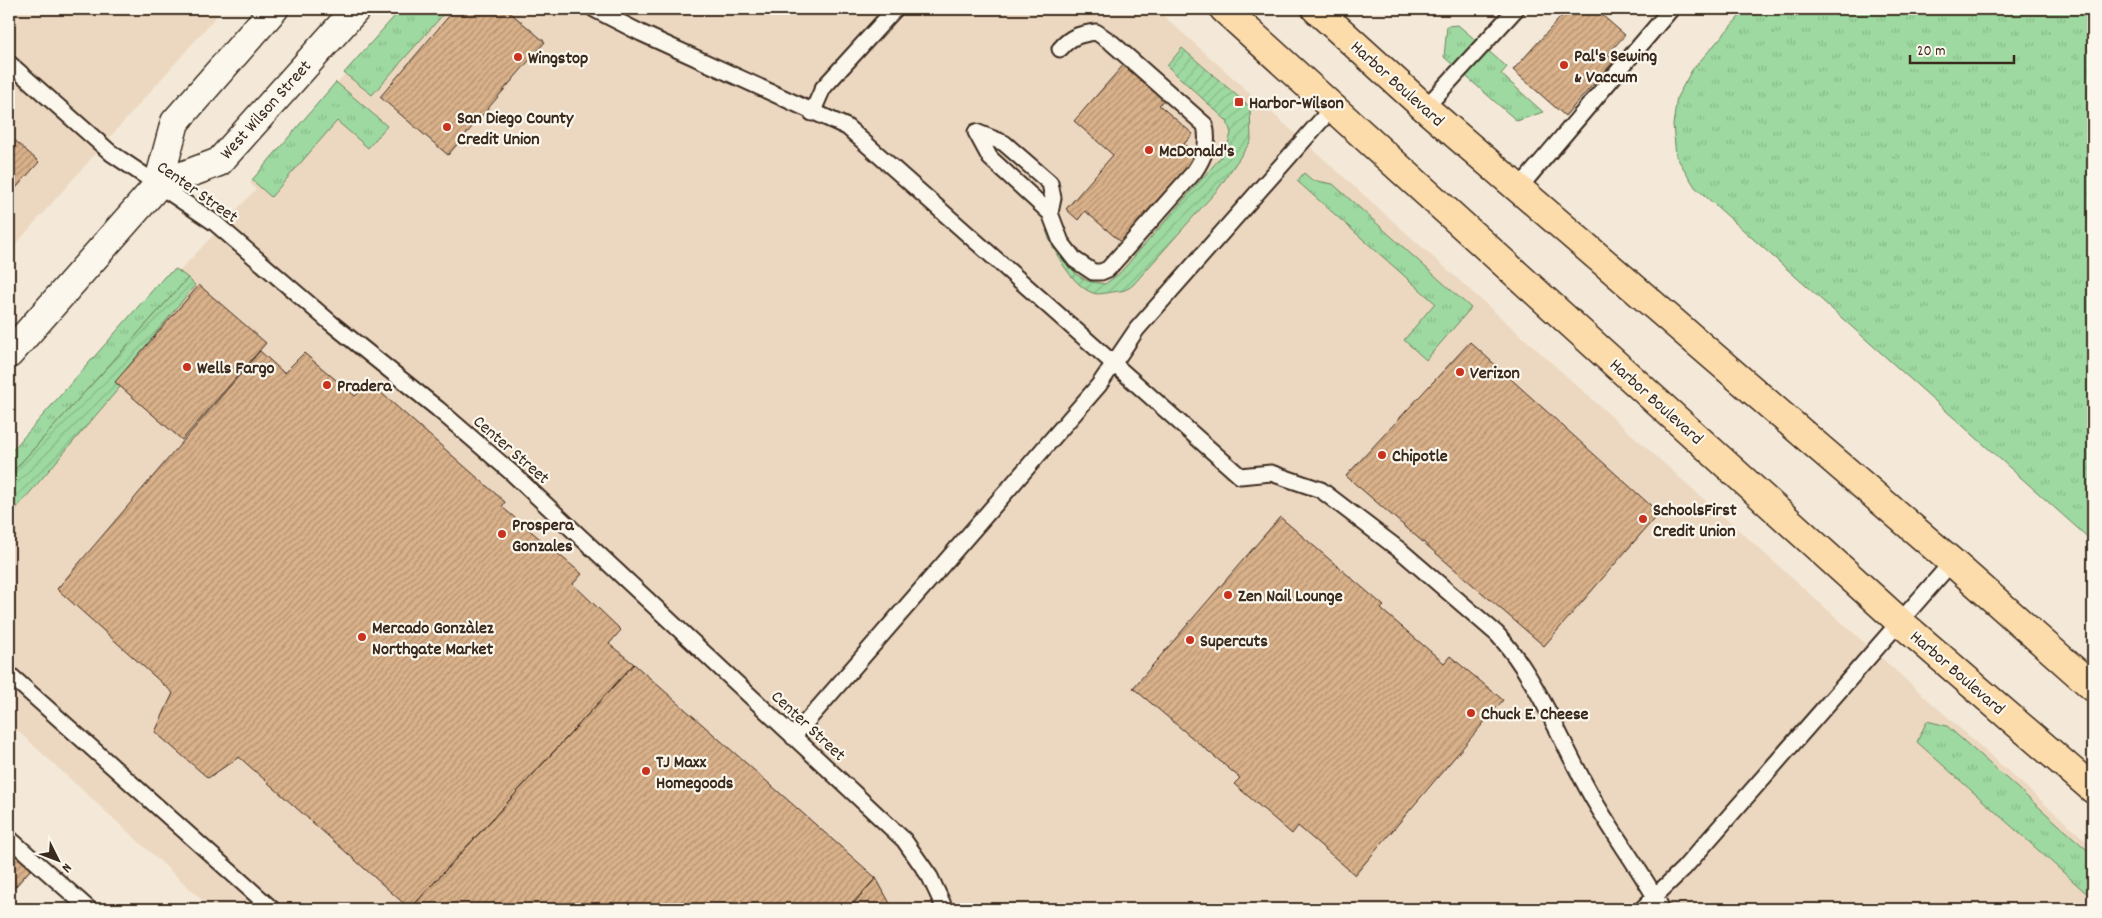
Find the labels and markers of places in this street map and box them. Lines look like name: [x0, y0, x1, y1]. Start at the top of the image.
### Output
place label: Pal's Sewing & Vaccum: [1574, 45, 1657, 91]
place label: Wingstop: [528, 47, 588, 72]
marker: Wingstop: [512, 51, 524, 63]
marker: Pal's Sewing & Vaccum: [1558, 59, 1570, 71]
place label: Harbor-Wilson: [1249, 92, 1344, 117]
marker: Harbor-Wilson: [1233, 96, 1245, 108]
place label: San Diego County Credit Union: [457, 107, 574, 153]
marker: San Diego County Credit Union: [441, 121, 453, 133]
place label: McDonald's: [1159, 140, 1235, 165]
marker: McDonald's: [1143, 144, 1155, 156]
place label: Wells Fargo: [197, 357, 275, 382]
marker: Wells Fargo: [181, 361, 193, 373]
place label: Verizon: [1470, 362, 1520, 387]
marker: Verizon: [1454, 366, 1466, 378]
place label: Pradera: [337, 375, 392, 400]
marker: Pradera: [321, 379, 333, 391]
place label: Chipotle: [1392, 445, 1448, 470]
marker: Chipotle: [1376, 449, 1388, 461]
place label: SchoolsFirst Credit Union: [1653, 499, 1737, 545]
marker: SchoolsFirst Credit Union: [1637, 513, 1649, 525]
place label: Prospera Gonzales: [512, 514, 574, 560]
marker: Prospera Gonzales: [496, 528, 508, 540]
place label: Zen Nail Lounge: [1238, 585, 1343, 610]
marker: Zen Nail Lounge: [1222, 589, 1234, 601]
place label: Mercado Gonzàlez Northgate Market: [372, 617, 494, 663]
place label: Supercuts: [1200, 630, 1268, 655]
marker: Mercado Gonzàlez Northgate Market: [356, 631, 368, 643]
marker: Supercuts: [1184, 634, 1196, 646]
place label: Chuck E. Cheese: [1481, 703, 1588, 728]
marker: Chuck E. Cheese: [1465, 707, 1477, 719]
place label: TJ Maxx Homegoods: [656, 751, 734, 797]
marker: TJ Maxx Homegoods: [640, 765, 652, 777]

